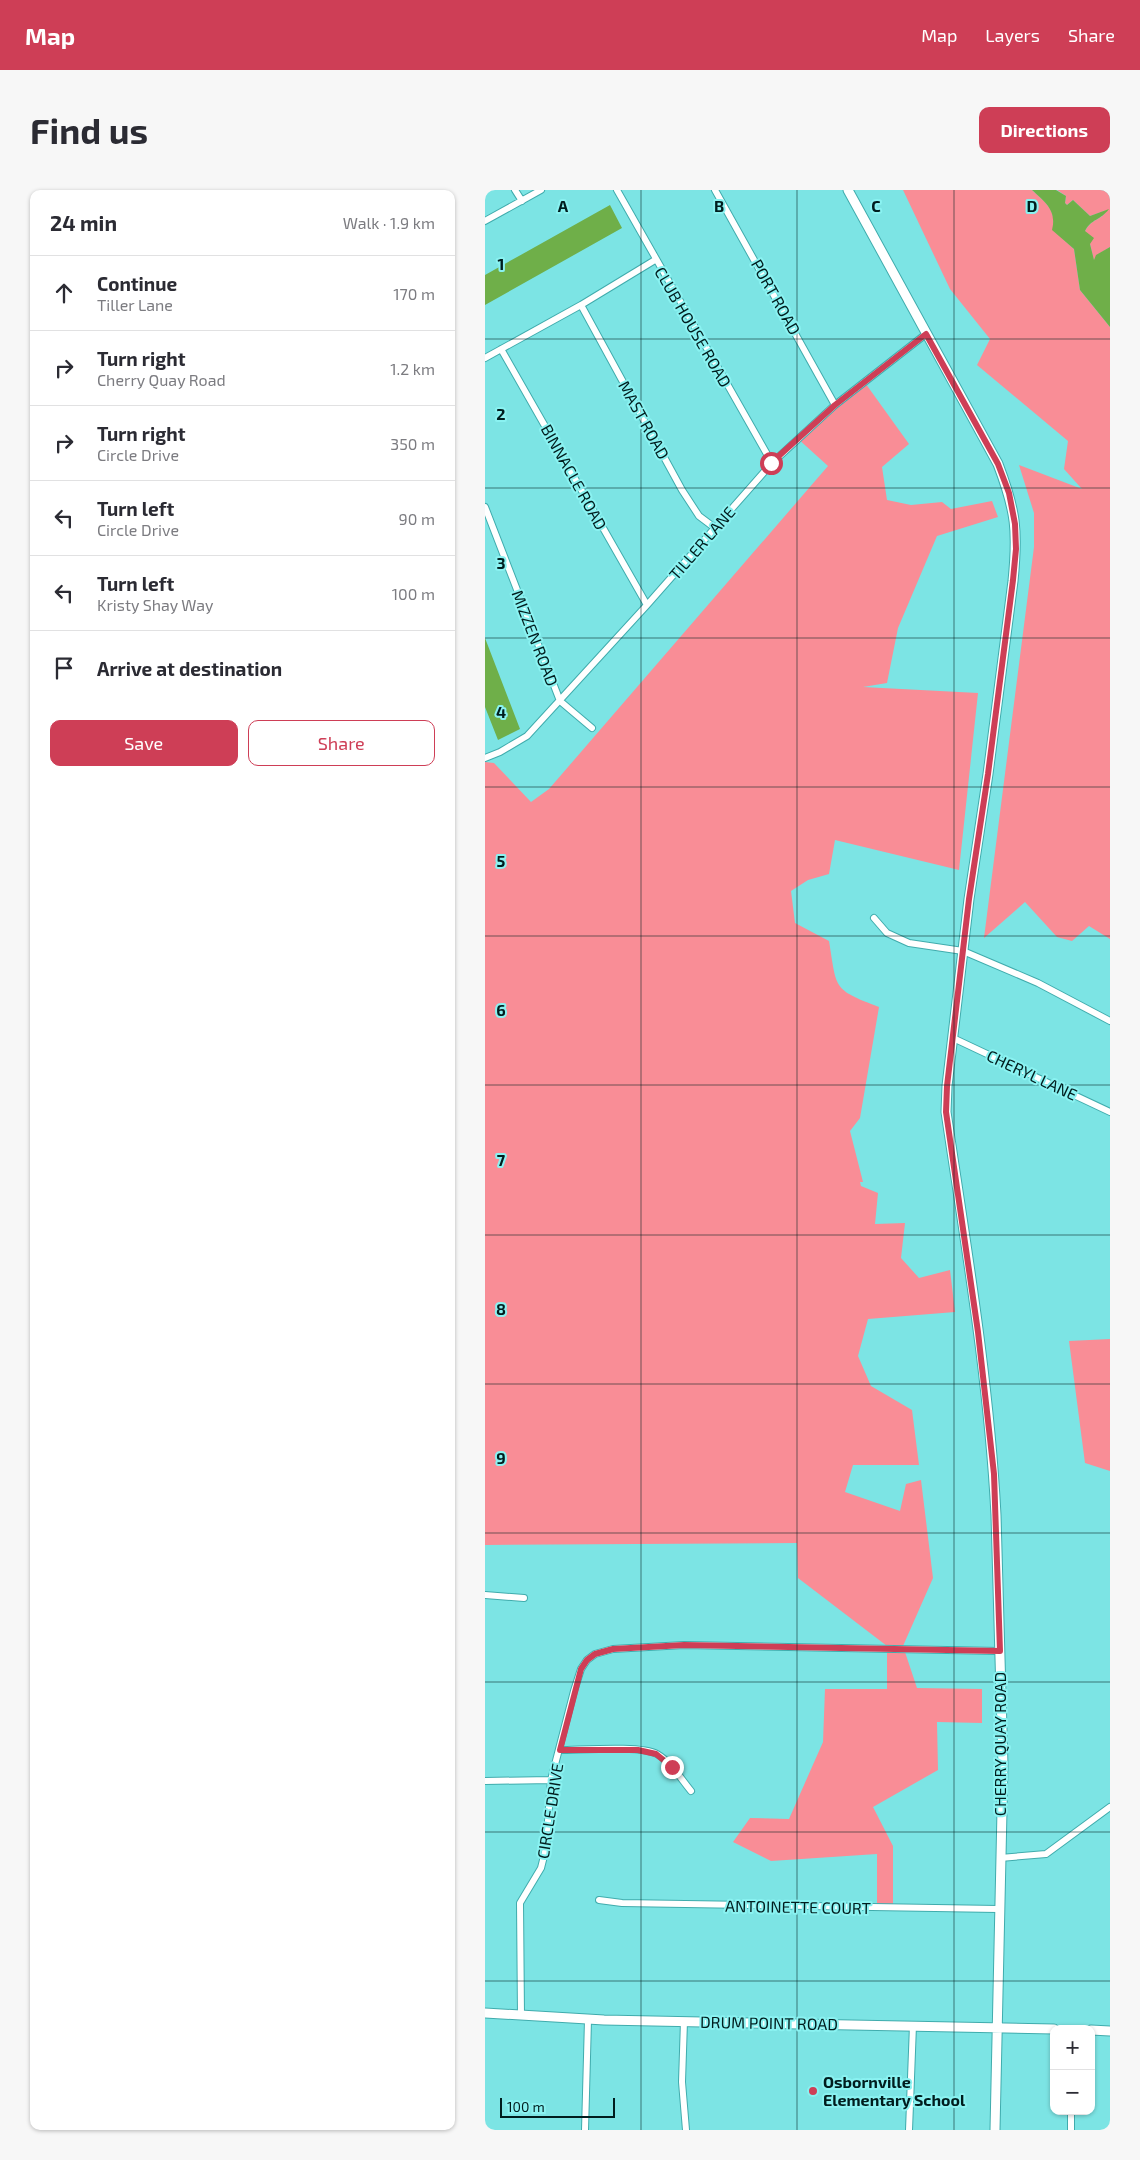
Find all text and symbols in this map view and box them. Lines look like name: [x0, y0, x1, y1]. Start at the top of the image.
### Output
text: Map: [25, 21, 75, 50]
text: Map: [921, 24, 957, 46]
text: Layers: [985, 24, 1040, 46]
text: Share: [1068, 24, 1115, 46]
button: Directions: [979, 107, 1110, 153]
text: Find us: [30, 109, 148, 151]
text: A: [558, 196, 569, 215]
text: B: [714, 196, 724, 215]
text: C: [871, 196, 881, 215]
text: D: [1027, 196, 1038, 215]
text: 24 min: [50, 210, 117, 235]
text: Walk · 1.9 km: [343, 213, 435, 232]
text: 1: [498, 254, 504, 273]
street label: PORT ROAD: [748, 256, 805, 338]
street label: CLUB HOUSE ROAD: [651, 263, 736, 390]
text: Continue: [97, 272, 177, 295]
icon: ahead: [50, 279, 78, 307]
text: 170 m: [393, 284, 435, 303]
text: Tiller Lane: [97, 295, 173, 314]
text: Turn right: [97, 347, 185, 370]
icon: right: [50, 354, 78, 382]
text: 1.2 km: [390, 359, 435, 378]
text: Cherry Quay Road: [97, 370, 226, 389]
street label: MAST ROAD: [615, 377, 674, 462]
text: 2: [496, 404, 506, 423]
street label: BINNACLE ROAD: [538, 421, 611, 533]
text: Turn right: [97, 422, 185, 445]
icon: right: [50, 429, 78, 457]
text: 350 m: [390, 434, 435, 453]
text: Circle Drive: [97, 445, 179, 464]
route start: [760, 452, 783, 475]
text: Turn left: [97, 497, 174, 520]
street label: TILLER LANE: [665, 502, 739, 583]
icon: left: [50, 504, 78, 532]
text: 90 m: [399, 509, 435, 528]
text: Circle Drive: [97, 520, 179, 539]
text: 3: [496, 553, 506, 572]
text: Turn left: [97, 572, 174, 595]
icon: left: [50, 579, 78, 607]
text: 100 m: [392, 584, 435, 603]
street label: MIZZEN ROAD: [508, 587, 562, 688]
text: Kristy Shay Way: [97, 595, 214, 614]
icon: arrive: [50, 654, 78, 682]
text: Arrive at destination: [97, 657, 282, 680]
text: 4: [496, 702, 506, 721]
button: Save: [50, 720, 238, 766]
button: Share: [248, 720, 435, 766]
text: 5: [497, 851, 506, 870]
text: 6: [496, 1000, 506, 1019]
street label: CHERYL LANE: [984, 1045, 1080, 1104]
text: 7: [497, 1150, 506, 1169]
text: 8: [496, 1299, 506, 1318]
text: 9: [496, 1448, 506, 1467]
street label: CHERRY QUAY ROAD: [990, 1672, 1010, 1816]
route end: [661, 1756, 684, 1779]
street label: CIRCLE DRIVE: [533, 1762, 566, 1860]
street label: ANTOINETTE COURT: [725, 1896, 871, 1917]
street label: DRUM POINT ROAD: [700, 2012, 838, 2033]
map controls: [1050, 2025, 1095, 2115]
button: +: [1050, 2025, 1095, 2070]
button: −: [1050, 2070, 1095, 2115]
place label: Osbornville Elementary School: [823, 2072, 966, 2110]
marker: Osbornville Elementary School: [807, 2085, 819, 2097]
scale bar: [500, 2095, 615, 2118]
text: 100 m: [507, 2098, 545, 2115]

